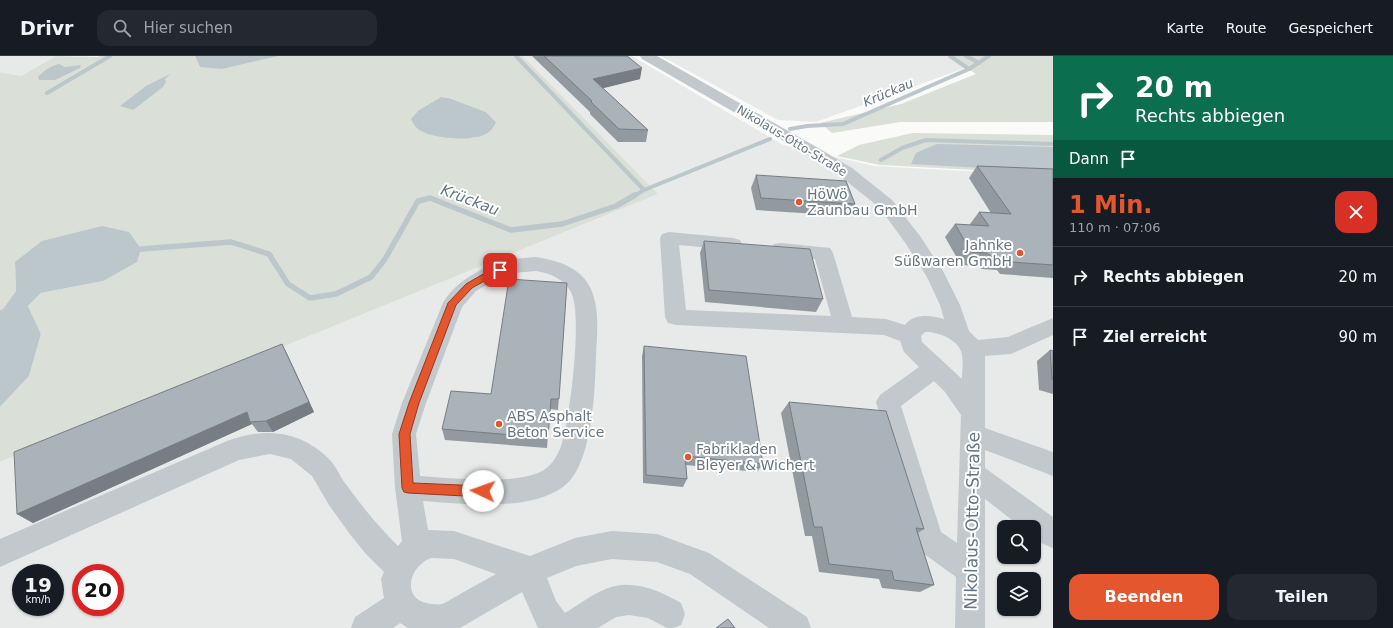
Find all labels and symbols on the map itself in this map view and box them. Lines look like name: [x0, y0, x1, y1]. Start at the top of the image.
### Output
water label: Krückau: [861, 75, 916, 110]
street label: Nikolaus-Otto-Straße: [735, 103, 849, 179]
water label: Krückau: [438, 181, 502, 219]
place label: HöWö Zaunbau GmbH: [807, 186, 918, 218]
marker: HöWö Zaunbau GmbH: [794, 197, 804, 207]
place label: Jahnke Süßwaren GmbH: [894, 237, 1012, 269]
marker: Jahnke Süßwaren GmbH: [1015, 248, 1025, 258]
pin: [483, 253, 517, 287]
place label: ABS Asphalt Beton Service: [507, 408, 604, 440]
marker: ABS Asphalt Beton Service: [494, 419, 504, 429]
street label: Nikolaus-Otto-Straße: [960, 432, 984, 610]
place label: Fabrikladen Bleyer & Wichert: [696, 441, 815, 473]
marker: Fabrikladen Bleyer & Wichert: [683, 452, 693, 462]
position arrow: [462, 470, 504, 512]
speed limit sign: 20: [72, 564, 124, 616]

